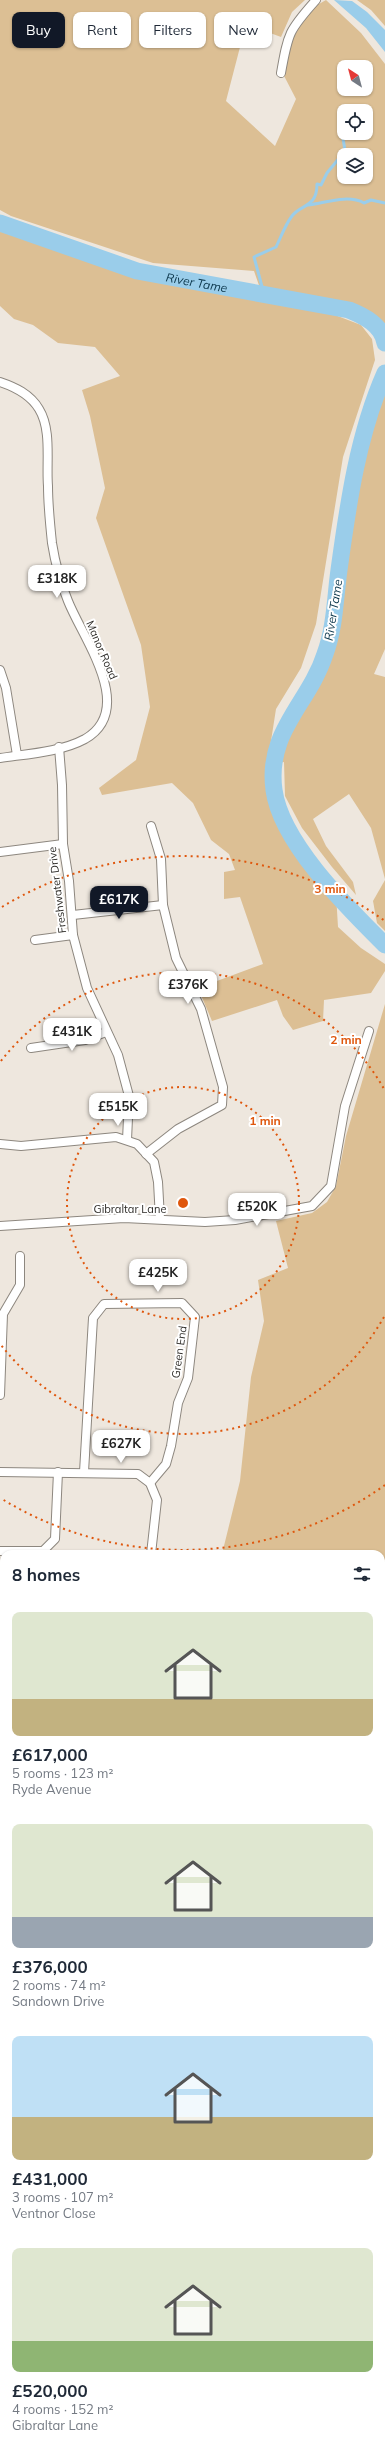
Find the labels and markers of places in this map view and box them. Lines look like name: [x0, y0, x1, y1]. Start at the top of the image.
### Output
pin: £318K: [29, 565, 85, 599]
pin: £617K: [91, 886, 147, 920]
pin: £376K: [160, 971, 216, 1005]
pin: £431K: [44, 1018, 100, 1052]
pin: £515K: [90, 1093, 146, 1127]
pin: £520K: [229, 1193, 285, 1227]
centre of rings: [176, 1196, 190, 1210]
pin: £425K: [130, 1259, 186, 1293]
pin: £627K: [93, 1430, 149, 1464]

